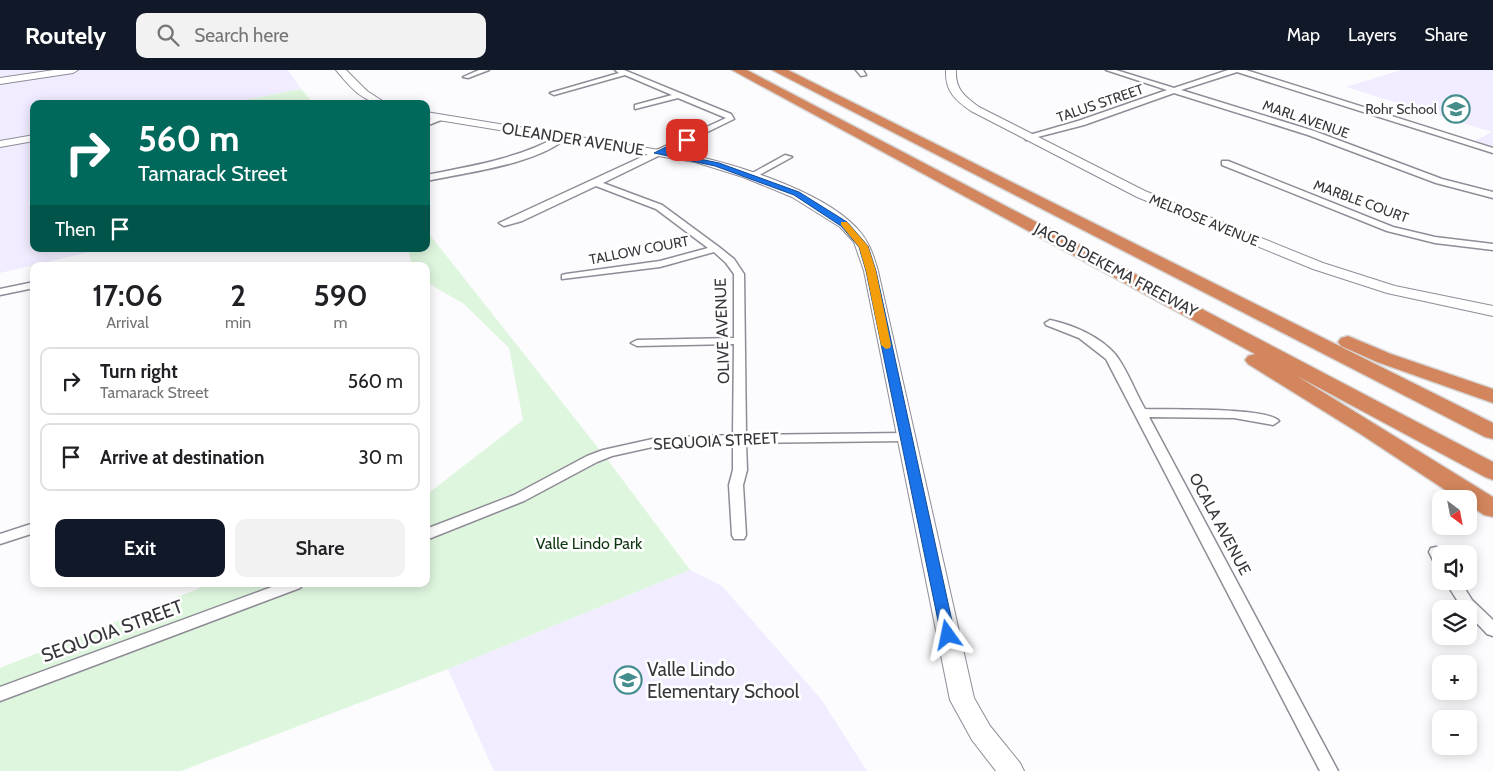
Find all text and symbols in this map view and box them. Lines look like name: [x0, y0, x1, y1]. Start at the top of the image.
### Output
search box: [136, 13, 486, 58]
text: Routely: [25, 21, 106, 50]
icon: search: [154, 21, 182, 49]
text: Search here: [194, 24, 289, 47]
text: Map: [1287, 24, 1320, 46]
text: Layers: [1348, 24, 1397, 46]
text: Share: [1425, 24, 1468, 46]
street label: TALUS STREET: [1054, 80, 1146, 126]
school or university icon: Rohr School: [1441, 94, 1471, 124]
street label: MARL AVENUE: [1260, 96, 1352, 142]
place label: Rohr School: [1365, 100, 1438, 118]
text: 560 m: [138, 117, 239, 160]
street label: OLEANDER AVENUE: [501, 118, 645, 160]
pin: [666, 119, 708, 161]
icon: right: [55, 120, 120, 185]
icon: arrive: [673, 126, 701, 154]
text: Tamarack Street: [138, 160, 288, 187]
street label: MARBLE COURT: [1311, 175, 1411, 227]
street label: MELROSE AVENUE: [1147, 190, 1262, 250]
icon: arrive: [106, 215, 134, 243]
text: Then: [55, 218, 96, 241]
street label: JACOB DEKEMA FREEWAY: [1030, 218, 1202, 322]
street label: TALLOW COURT: [588, 231, 691, 268]
text: 17:06: [92, 277, 163, 314]
text: 2: [230, 277, 246, 314]
text: 590: [314, 277, 368, 314]
street label: OLIVE AVENUE: [711, 278, 733, 384]
text: Arrival: [106, 313, 149, 332]
text: min: [225, 313, 251, 332]
text: m: [334, 313, 348, 332]
text: Turn right: [100, 360, 178, 383]
icon: right: [57, 367, 85, 395]
text: 560 m: [348, 370, 403, 393]
text: Tamarack Street: [100, 383, 209, 402]
street label: SEQUOIA STREET: [653, 428, 780, 454]
icon: arrive: [57, 443, 85, 471]
text: Arrive at destination: [100, 446, 264, 469]
text: 30 m: [359, 446, 403, 469]
street label: OCALA AVENUE: [1185, 470, 1255, 578]
north arrow: [1432, 490, 1478, 535]
map controls: [1432, 490, 1477, 755]
button: Exit: [55, 519, 225, 577]
button: Share: [235, 519, 405, 577]
park label: Valle Lindo Park: [536, 534, 643, 553]
button: sound: [1432, 545, 1477, 590]
street label: SEQUOIA STREET: [38, 595, 186, 667]
button: layers: [1432, 600, 1477, 645]
position arrow: [921, 608, 973, 660]
button: +: [1432, 655, 1477, 700]
place label: Valle Lindo Elementary School: [647, 658, 800, 703]
school or university icon: Valle Lindo Elementary School: [613, 665, 643, 695]
button: −: [1432, 710, 1477, 755]

